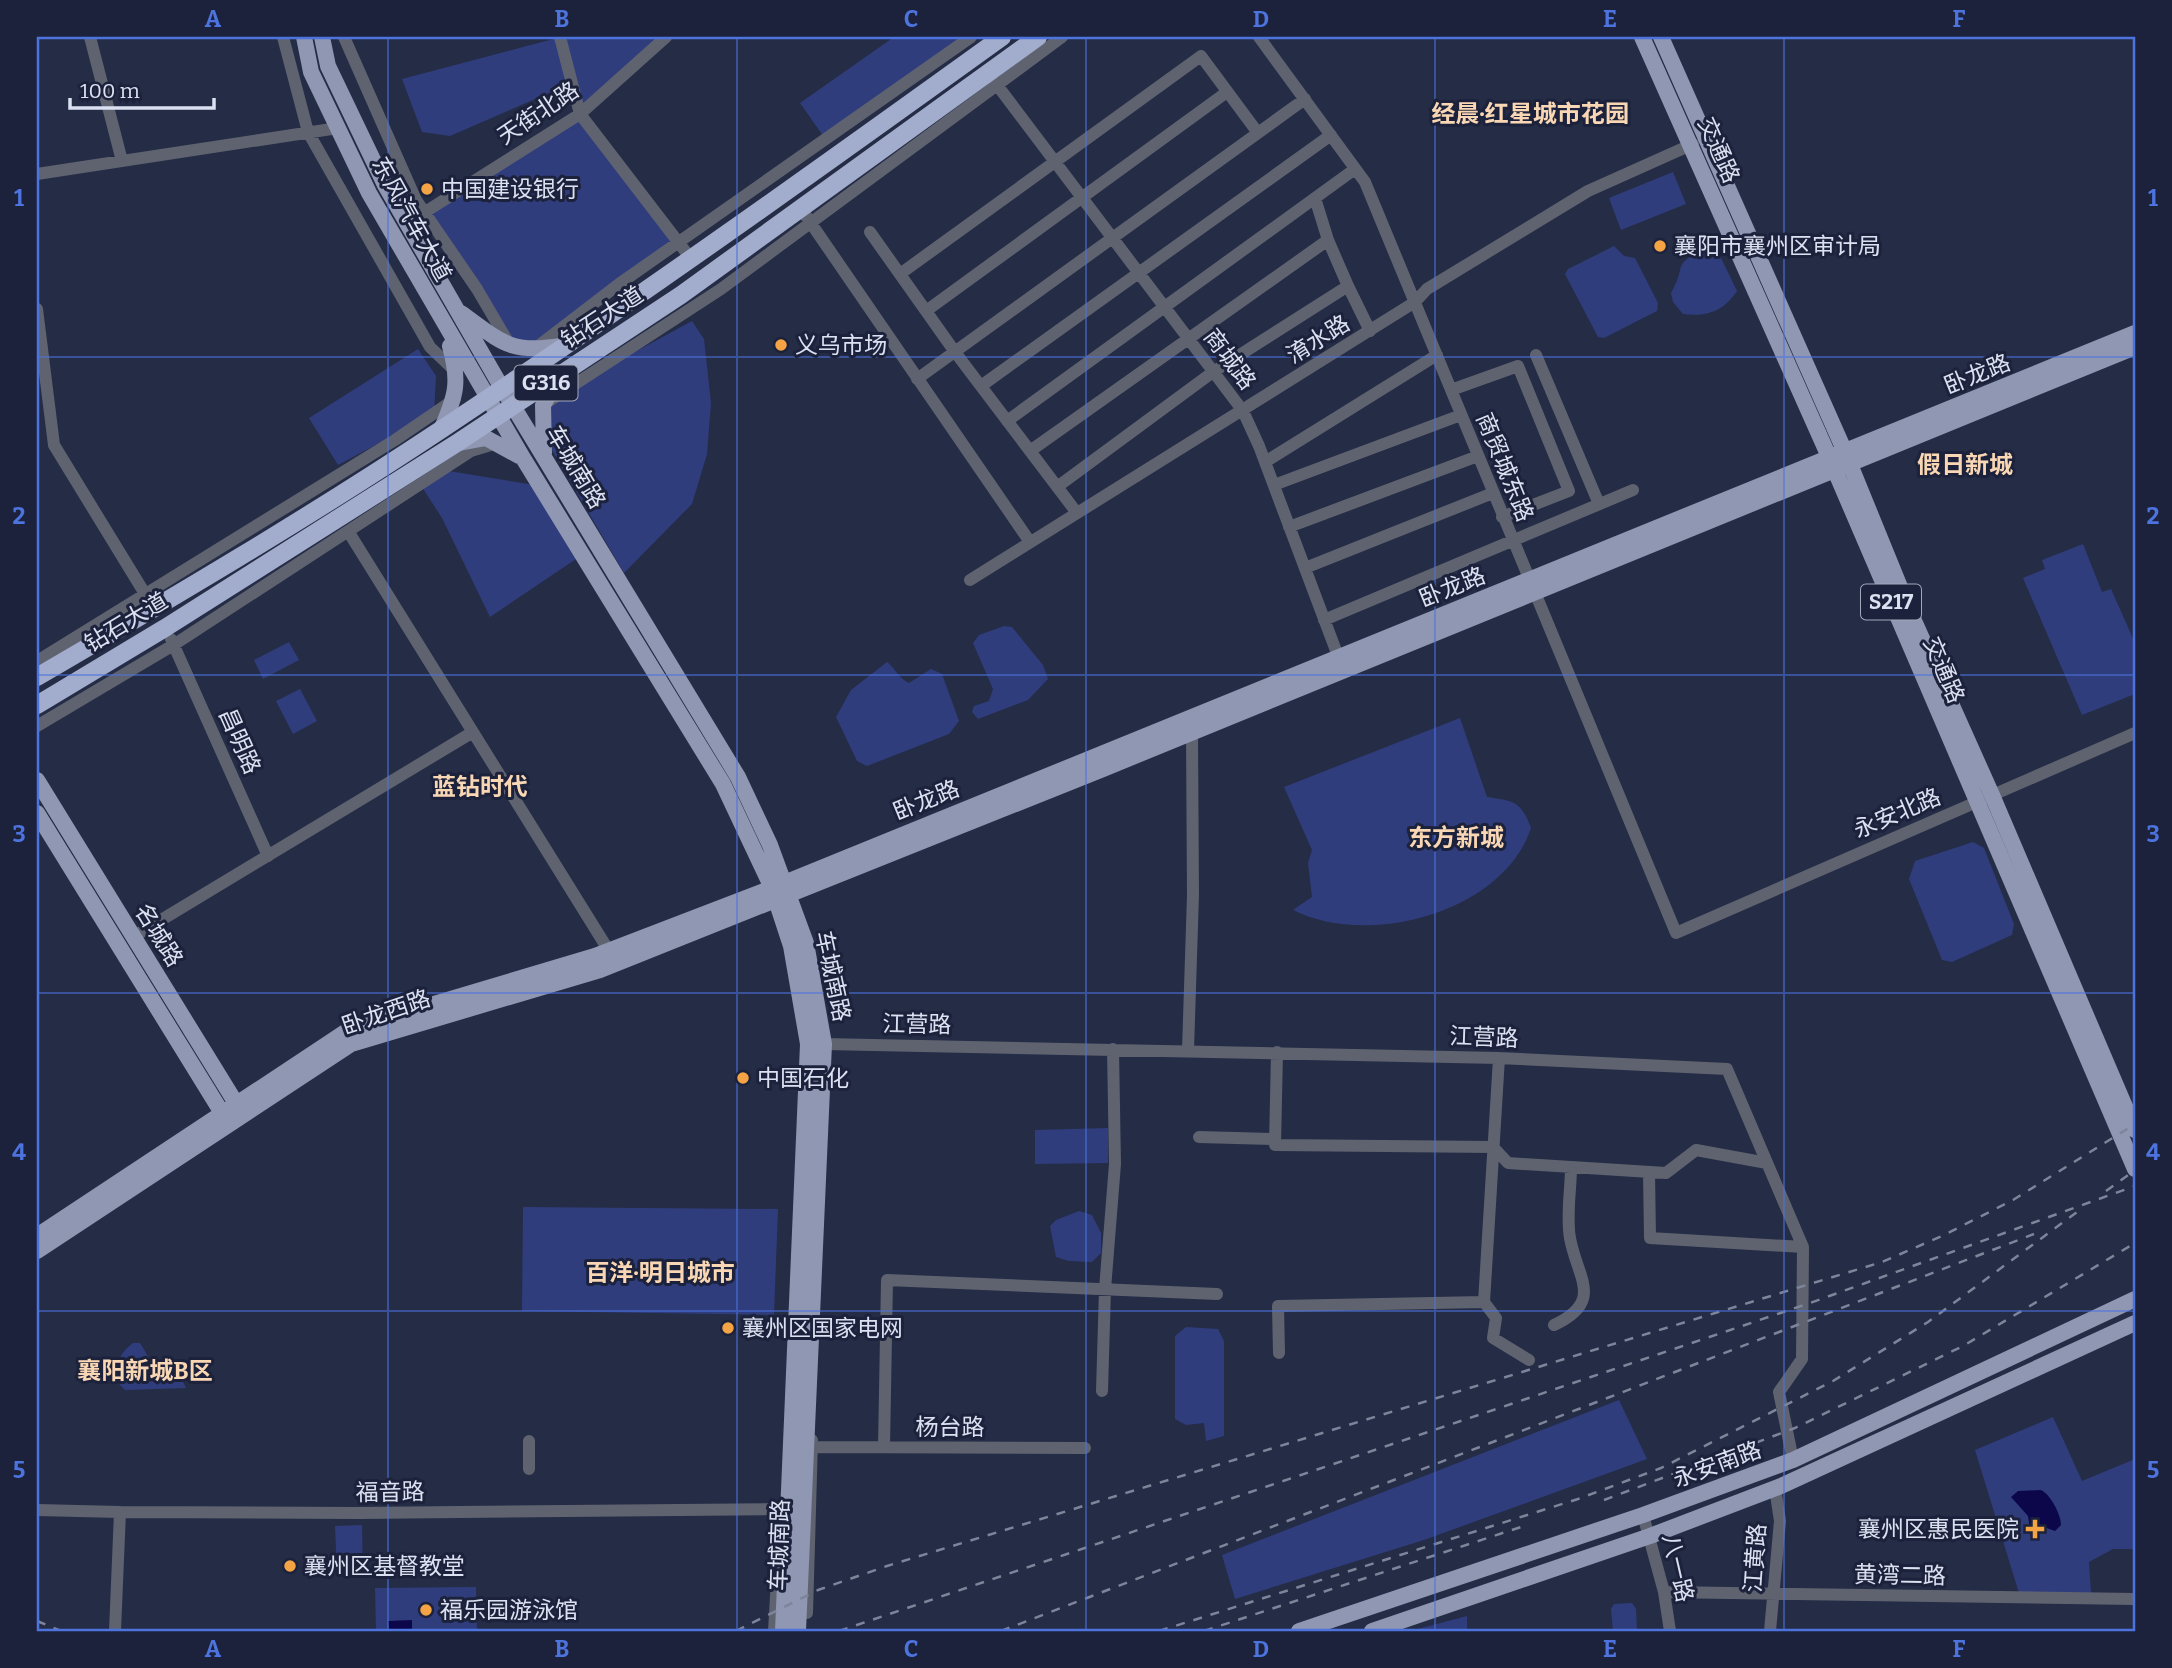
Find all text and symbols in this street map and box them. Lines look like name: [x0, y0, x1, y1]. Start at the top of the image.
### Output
text: A: [205, 5, 222, 33]
text: B: [555, 5, 569, 33]
text: C: [904, 5, 918, 33]
text: D: [1253, 5, 1269, 33]
text: E: [1603, 5, 1617, 33]
text: F: [1953, 5, 1966, 33]
scale bar: [70, 66, 214, 110]
street label: 天街北路: [492, 76, 584, 150]
text: 100 m: [80, 78, 140, 104]
district label: 经晨·红星城市花园: [1431, 100, 1629, 128]
street label: 交通路: [1692, 113, 1746, 187]
street label: 东风汽车大道: [366, 152, 458, 286]
place label: 中国建设银行: [441, 175, 579, 203]
marker: 中国建设银行: [419, 181, 435, 197]
text: 1: [14, 184, 24, 212]
text: 1: [2148, 184, 2158, 212]
place label: 襄阳市襄州区审计局: [1674, 232, 1881, 260]
marker: 襄阳市襄州区审计局: [1652, 238, 1668, 254]
street label: 钻石大道: [556, 280, 648, 354]
street label: 淯水路: [1281, 309, 1355, 369]
street label: 商城路: [1198, 323, 1262, 395]
place label: 义乌市场: [795, 331, 887, 359]
marker: 义乌市场: [773, 337, 789, 353]
street label: 卧龙路: [1940, 348, 2014, 400]
road number: G316: [514, 366, 578, 400]
street label: 商贸城东路: [1470, 408, 1540, 526]
street label: 车城南路: [540, 420, 612, 514]
district label: 假日新城: [1917, 451, 2013, 479]
text: 2: [13, 502, 26, 530]
text: 2: [2147, 502, 2160, 530]
street label: 卧龙路: [1415, 561, 1489, 613]
road number: S217: [1861, 584, 1921, 620]
street label: 钻石大道: [79, 586, 173, 658]
street label: 交通路: [1918, 633, 1970, 707]
street label: 昌明路: [213, 704, 267, 778]
district label: 蓝钻时代: [432, 773, 528, 801]
street label: 卧龙路: [889, 774, 963, 826]
street label: 永安北路: [1849, 782, 1945, 844]
text: 3: [12, 820, 26, 848]
text: 3: [2146, 820, 2160, 848]
district label: 东方新城: [1408, 824, 1504, 852]
street label: 名城路: [129, 898, 189, 972]
street label: 车城南路: [810, 928, 856, 1024]
street label: 卧龙西路: [338, 984, 434, 1040]
street label: 江营路: [882, 1009, 952, 1039]
street label: 江营路: [1449, 1022, 1519, 1052]
place label: 中国石化: [757, 1064, 849, 1092]
marker: 中国石化: [735, 1070, 751, 1086]
text: 4: [12, 1138, 26, 1166]
text: 4: [2146, 1138, 2160, 1166]
district label: 百洋·明日城市: [585, 1259, 735, 1287]
place label: 襄州区国家电网: [742, 1314, 903, 1342]
marker: 襄州区国家电网: [720, 1320, 736, 1336]
district label: 襄阳新城B区: [77, 1357, 213, 1385]
street label: 杨台路: [916, 1413, 985, 1441]
street label: 永安南路: [1669, 1435, 1765, 1493]
text: 5: [13, 1456, 25, 1484]
text: 5: [2147, 1456, 2159, 1484]
street label: 福音路: [355, 1477, 425, 1507]
street label: 车城南路: [763, 1499, 795, 1591]
place label: 襄州区惠民医院: [1858, 1515, 2019, 1543]
marker: 襄州区惠民医院: [2025, 1519, 2045, 1539]
street label: 江黄路: [1739, 1523, 1771, 1593]
street label: 八一路: [1657, 1531, 1699, 1605]
place label: 襄州区基督教堂: [304, 1552, 465, 1580]
marker: 襄州区基督教堂: [282, 1558, 298, 1574]
street label: 黄湾二路: [1854, 1560, 1946, 1590]
place label: 福乐园游泳馆: [440, 1596, 578, 1624]
marker: 福乐园游泳馆: [418, 1602, 434, 1618]
text: A: [205, 1635, 222, 1663]
text: B: [555, 1635, 569, 1663]
text: C: [904, 1635, 918, 1663]
text: D: [1253, 1635, 1269, 1663]
text: E: [1603, 1635, 1617, 1663]
text: F: [1953, 1635, 1966, 1663]

